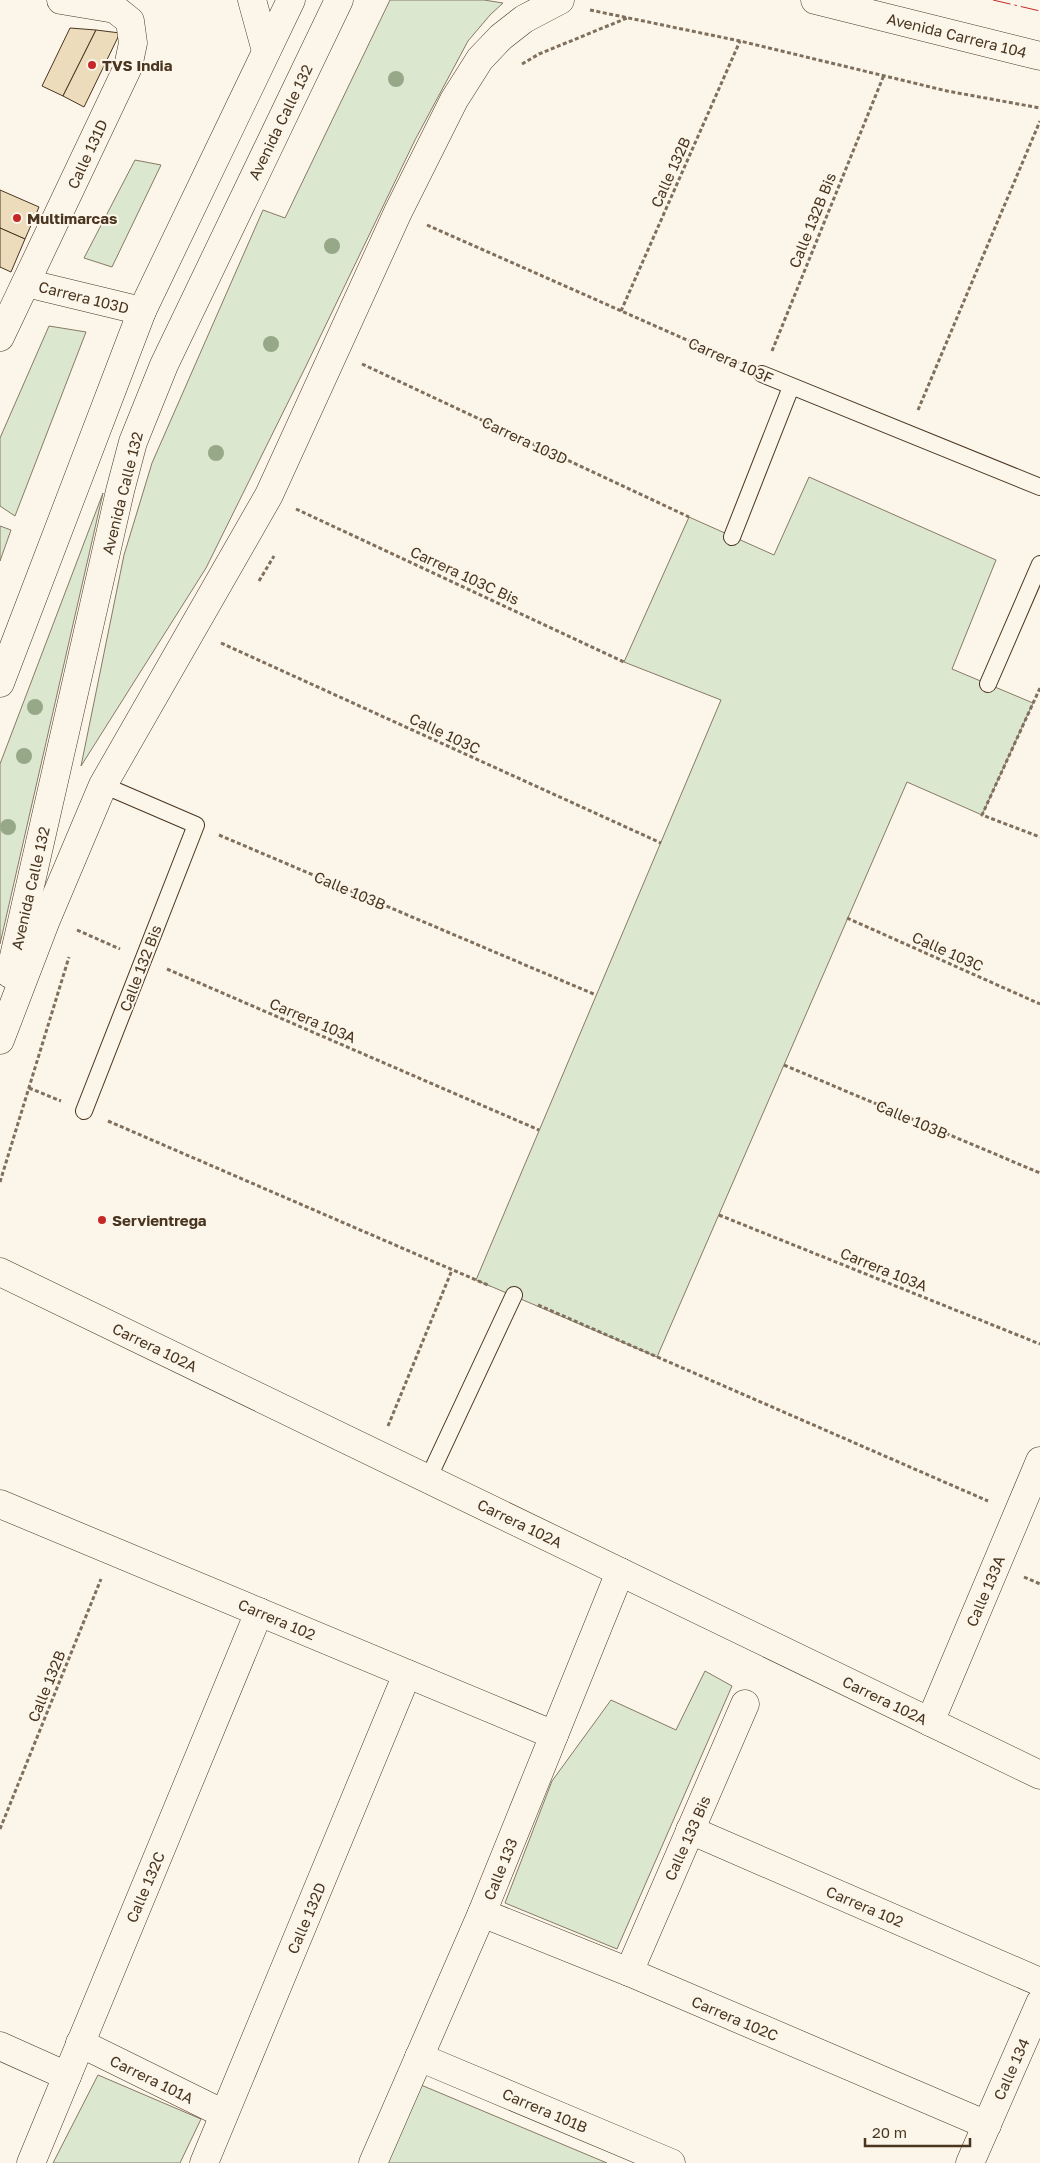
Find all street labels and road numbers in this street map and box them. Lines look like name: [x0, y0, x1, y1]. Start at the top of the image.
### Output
street label: Avenida Carrera 104: [885, 9, 1029, 61]
street label: Avenida Calle 132: [244, 61, 316, 183]
street label: Calle 131D: [63, 116, 111, 192]
street label: Calle 132B: [646, 134, 694, 210]
street label: Calle 132B Bis: [785, 170, 839, 270]
street label: Carrera 103D: [37, 277, 131, 317]
street label: Carrera 103F: [686, 333, 776, 387]
street label: Carrera 103D: [479, 412, 571, 468]
street label: Avenida Calle 132: [98, 430, 146, 556]
street label: Carrera 103C Bis: [408, 542, 522, 608]
street label: Calle 103C: [407, 709, 483, 757]
street label: Avenida Calle 132: [7, 825, 53, 951]
street label: Calle 103B: [312, 867, 388, 913]
street label: Calle 132 Bis: [115, 922, 165, 1014]
street label: Calle 103C: [910, 927, 986, 975]
street label: Carrera 103A: [267, 994, 359, 1046]
street label: Calle 103B: [874, 1096, 950, 1142]
street label: Carrera 103A: [838, 1243, 930, 1295]
street label: Carrera 102A: [110, 1319, 200, 1375]
street label: Carrera 102A: [475, 1495, 565, 1551]
street label: Calle 133A: [962, 1553, 1008, 1629]
street label: Carrera 102: [236, 1595, 318, 1643]
street label: Calle 132B: [24, 1648, 68, 1724]
street label: Carrera 102A: [840, 1672, 930, 1728]
street label: Calle 133 Bis: [660, 1793, 714, 1883]
street label: Calle 133: [479, 1835, 521, 1903]
street label: Calle 132C: [122, 1849, 168, 1925]
street label: Calle 132D: [283, 1880, 329, 1956]
street label: Carrera 102: [824, 1882, 906, 1930]
street label: Carrera 102C: [689, 1992, 781, 2044]
street label: Calle 134: [989, 2035, 1033, 2103]
street label: Carrera 101A: [107, 2051, 197, 2107]
street label: Carrera 101B: [500, 2084, 590, 2136]

